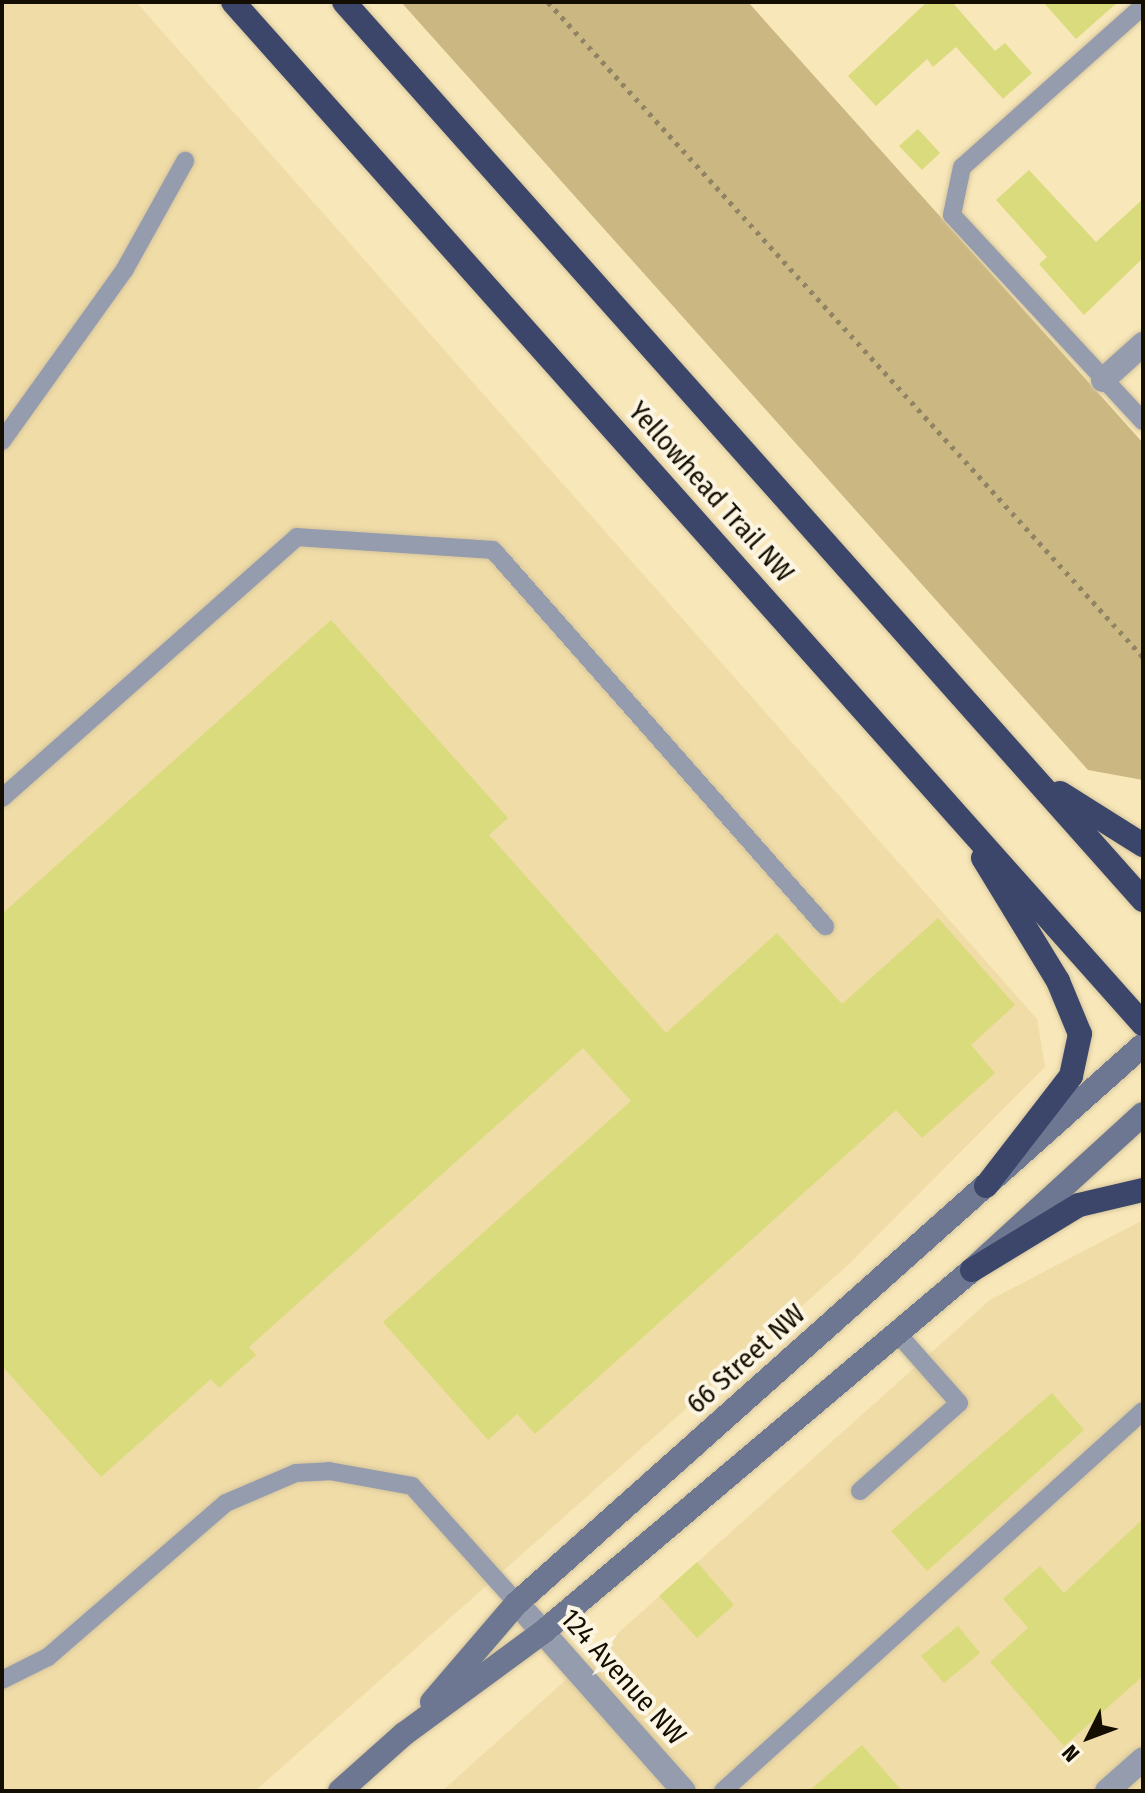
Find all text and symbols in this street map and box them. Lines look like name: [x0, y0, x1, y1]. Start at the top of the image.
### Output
street label: Yellowhead Trail NW: [621, 395, 801, 589]
street label: 66 Street NW: [680, 1297, 812, 1421]
street label: 124 Avenue NW: [553, 1602, 693, 1752]
north arrow: [1049, 1697, 1129, 1777]
text: N: [1056, 1739, 1085, 1767]

